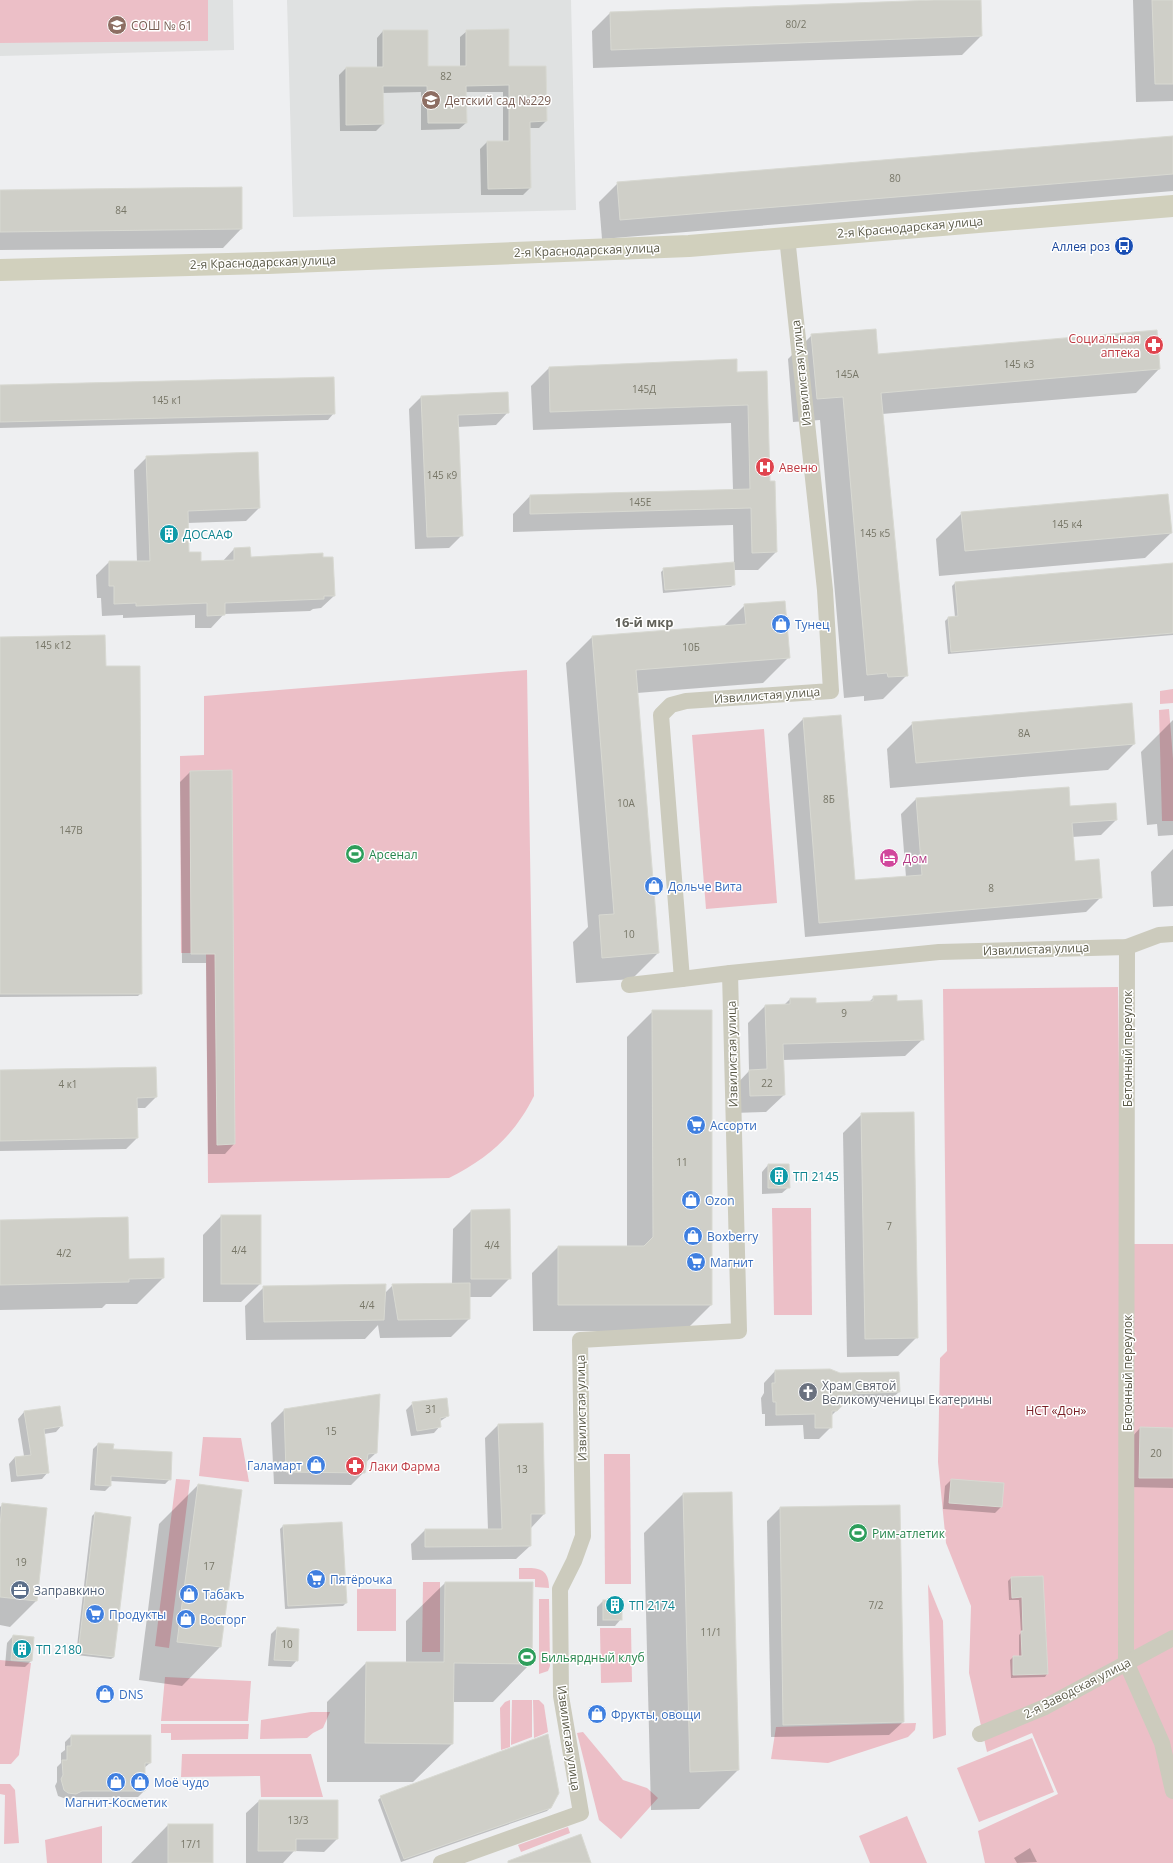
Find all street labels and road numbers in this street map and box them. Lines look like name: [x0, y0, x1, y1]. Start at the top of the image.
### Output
street label: 2-я Краснодарская улица: [836, 212, 984, 242]
street label: 2-я Краснодарская улица: [514, 239, 660, 261]
street label: 2-я Краснодарская улица: [190, 251, 336, 273]
street label: Извилистая улица: [787, 319, 815, 427]
street label: Извилистая улица: [713, 683, 821, 707]
street label: Извилистая улица: [983, 939, 1089, 959]
street label: Бетонный переулок: [1119, 990, 1136, 1107]
street label: Извилистая улица: [723, 1001, 741, 1107]
street label: Бетонный переулок: [1119, 1314, 1136, 1431]
street label: Извилистая улица: [572, 1355, 590, 1461]
street label: 2-я Заводская улица: [1020, 1654, 1134, 1722]
street label: Извилистая улица: [553, 1684, 585, 1792]

